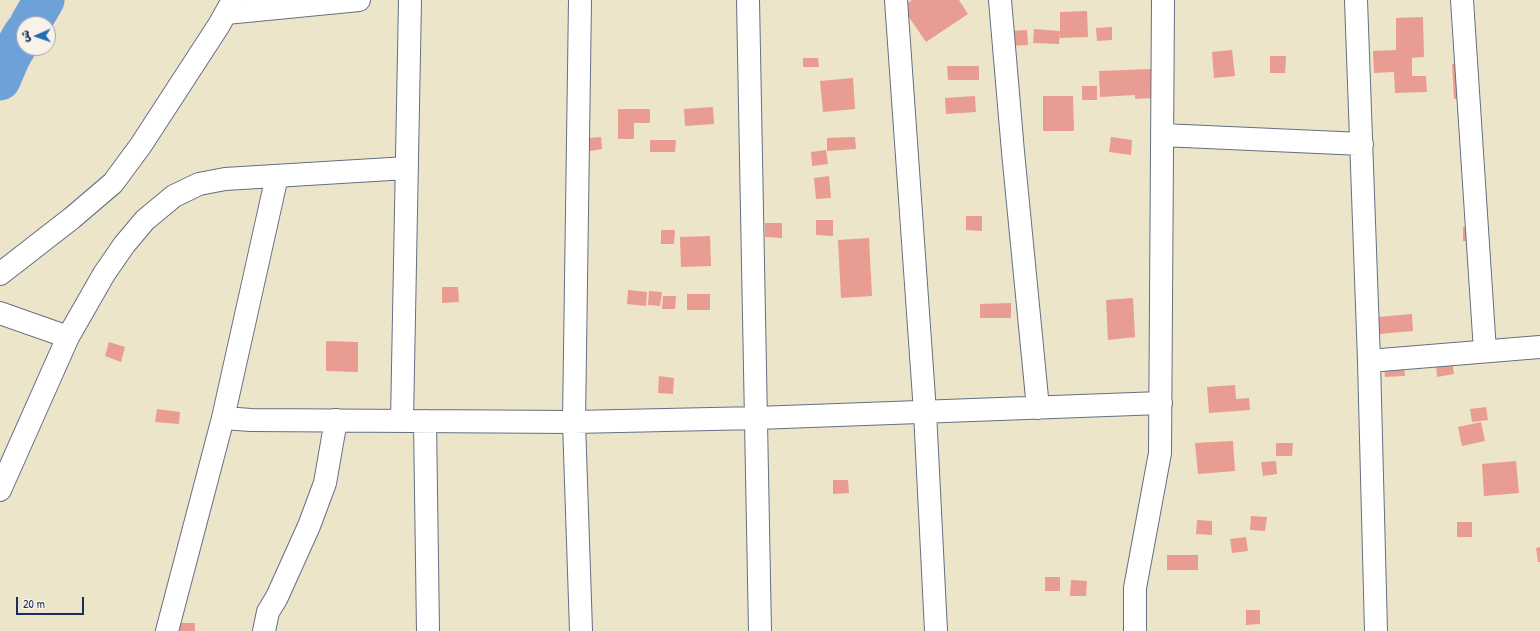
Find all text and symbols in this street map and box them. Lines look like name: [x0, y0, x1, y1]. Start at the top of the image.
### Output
north arrow: [16, 16, 56, 56]
text: ش: [18, 30, 32, 43]
scale bar: [18, 589, 86, 615]
text: 20 m: [23, 595, 45, 612]

